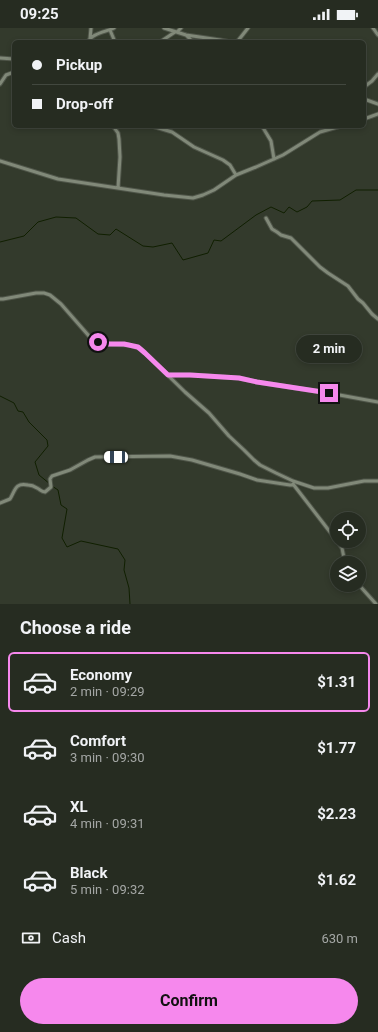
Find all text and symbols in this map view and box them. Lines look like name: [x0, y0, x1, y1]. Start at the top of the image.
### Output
text: 09:25: [20, 5, 59, 23]
text: Pickup: [56, 56, 102, 74]
text: Drop-off: [56, 95, 113, 113]
route start: [89, 333, 107, 351]
callout: 2 min: [296, 335, 362, 363]
text: 2 min: [313, 341, 345, 356]
route end: [320, 384, 338, 402]
car: [104, 451, 128, 463]
map controls: [330, 512, 366, 592]
button: locate: [330, 512, 366, 548]
button: layers: [330, 556, 366, 592]
text: Choose a ride: [20, 617, 131, 638]
icon: car: [22, 664, 58, 700]
text: Economy: [70, 666, 132, 684]
text: $1.31: [317, 673, 356, 691]
text: 2 min · 09:29: [70, 684, 145, 699]
icon: car: [22, 730, 58, 766]
text: Comfort: [70, 732, 126, 750]
text: $1.77: [317, 739, 356, 757]
text: 3 min · 09:30: [70, 750, 145, 765]
icon: car: [22, 796, 58, 832]
text: XL: [70, 798, 88, 816]
text: $2.23: [317, 805, 356, 823]
text: 4 min · 09:31: [70, 816, 145, 831]
icon: car: [22, 862, 58, 898]
text: Black: [70, 864, 107, 882]
text: $1.62: [317, 871, 356, 889]
text: 5 min · 09:32: [70, 882, 145, 897]
icon: cash: [20, 927, 42, 949]
text: Cash: [52, 929, 86, 947]
text: 630 m: [321, 931, 358, 946]
button: Confirm: [20, 978, 358, 1024]

